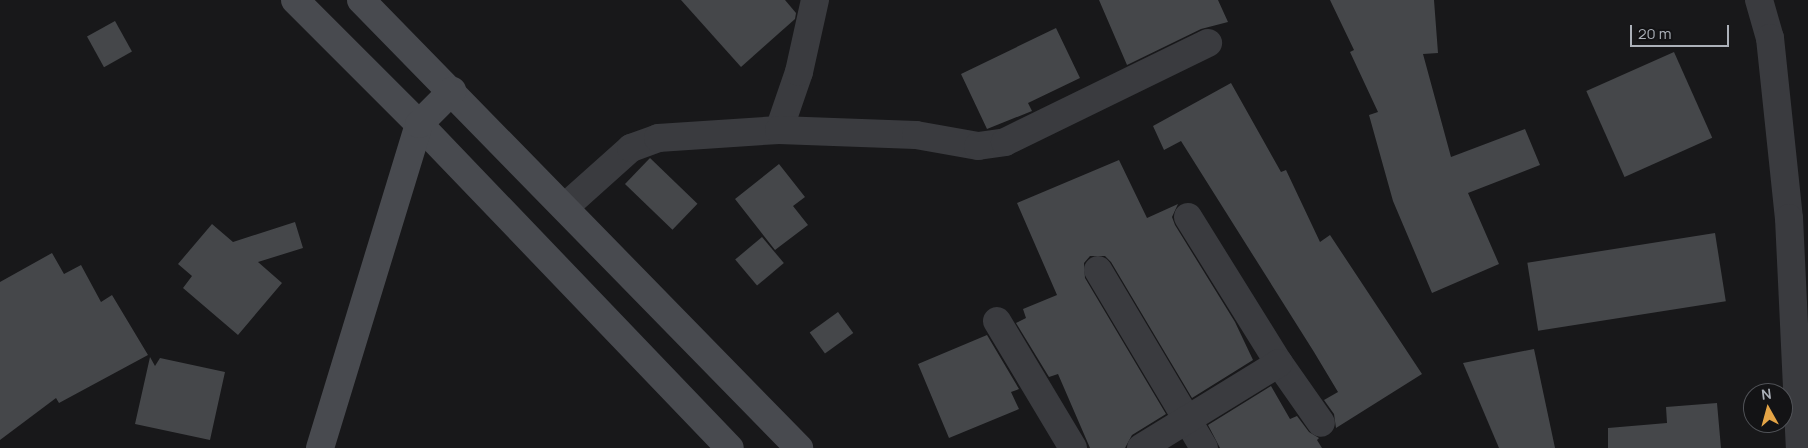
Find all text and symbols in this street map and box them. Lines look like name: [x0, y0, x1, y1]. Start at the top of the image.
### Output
scale bar: [1633, 15, 1732, 47]
text: 20 m: [1638, 23, 1671, 44]
north arrow: [1743, 383, 1793, 433]
text: N: [1760, 384, 1772, 404]

